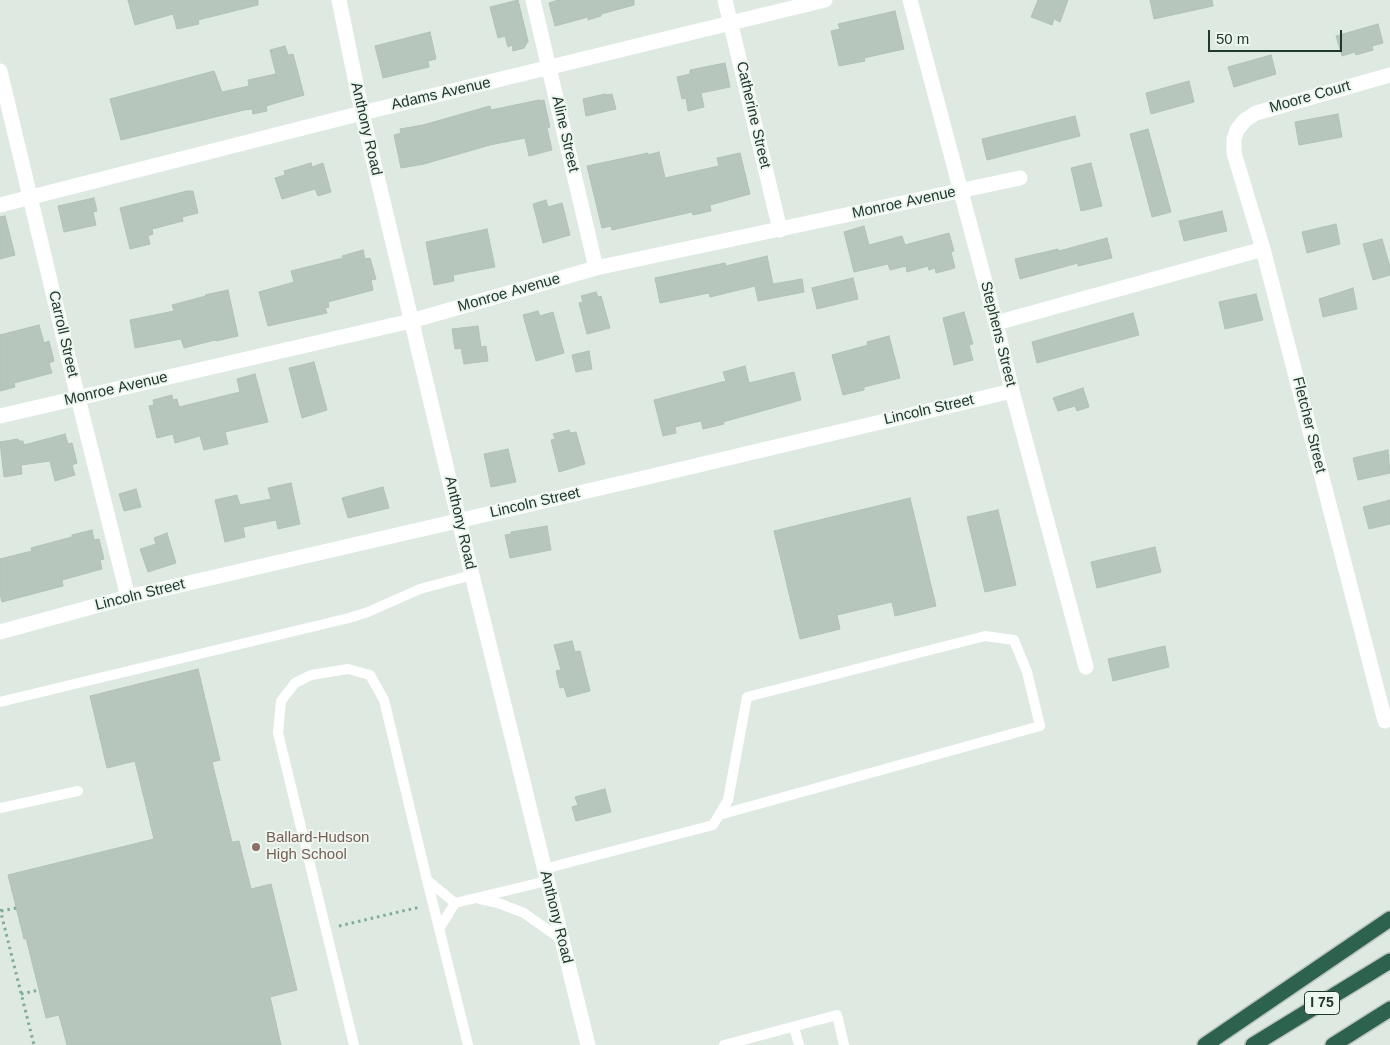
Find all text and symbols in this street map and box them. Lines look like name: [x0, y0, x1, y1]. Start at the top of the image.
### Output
scale bar: [1210, 20, 1344, 52]
text: 50 m: [1216, 30, 1249, 47]
street label: Catherine Street: [732, 60, 774, 170]
street label: Adams Avenue: [390, 74, 492, 114]
street label: Moore Court: [1267, 77, 1353, 117]
street label: Anthony Road: [347, 81, 385, 177]
street label: Aline Street: [548, 94, 582, 174]
street label: Monroe Avenue: [850, 183, 958, 223]
street label: Monroe Avenue: [456, 270, 562, 316]
street label: Stephens Street: [976, 280, 1020, 388]
street label: Carroll Street: [44, 289, 82, 379]
street label: Monroe Avenue: [63, 368, 169, 410]
street label: Fletcher Street: [1288, 375, 1330, 475]
street label: Lincoln Street: [882, 391, 976, 429]
street label: Anthony Road: [441, 475, 479, 571]
street label: Lincoln Street: [488, 484, 582, 522]
street label: Lincoln Street: [93, 575, 187, 615]
place label: Ballard-Hudson High School: [266, 829, 369, 864]
marker: Ballard-Hudson High School: [250, 841, 262, 853]
street label: Anthony Road: [536, 869, 576, 965]
road number: I 75: [1304, 991, 1340, 1014]

